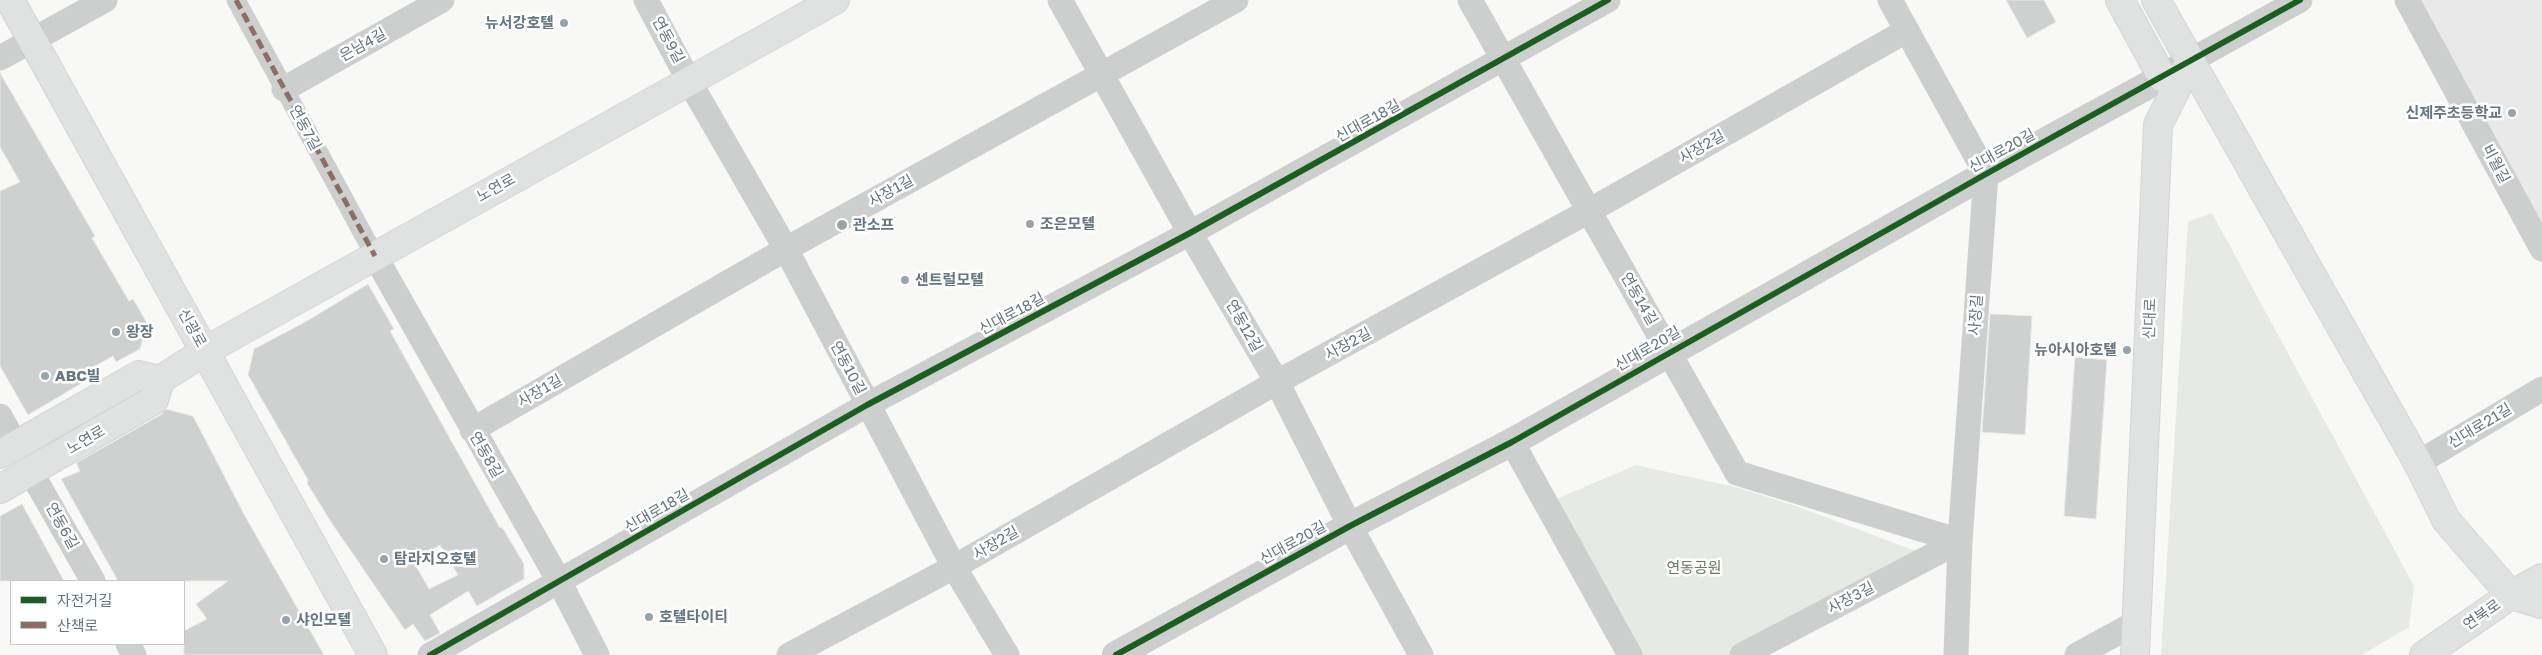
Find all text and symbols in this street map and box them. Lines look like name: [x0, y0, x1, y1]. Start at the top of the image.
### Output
street label: 연동9길: [648, 13, 688, 67]
place label: 뉴서강호텔: [485, 14, 554, 32]
marker: 뉴서강호텔: [558, 17, 570, 29]
street label: 은남4길: [337, 25, 389, 65]
street label: 신대로18길: [1332, 96, 1404, 146]
street label: 연동7길: [285, 102, 325, 154]
place label: 신제주초등학교: [2405, 104, 2502, 122]
marker: 신제주초등학교: [2506, 107, 2518, 119]
street label: 신대로20길: [1966, 125, 2038, 177]
street label: 사장2길: [1676, 127, 1728, 167]
street label: 비월길: [2478, 141, 2514, 187]
street label: 노연로: [474, 170, 518, 206]
street label: 사장1길: [865, 171, 917, 211]
place label: 조은모텔: [1040, 215, 1095, 233]
place label: 관소프: [853, 216, 894, 234]
marker: 관소프: [835, 218, 849, 232]
marker: 조은모텔: [1024, 218, 1036, 230]
street label: 연동14길: [1617, 269, 1661, 329]
place label: 센트럴모텔: [915, 271, 984, 289]
marker: 센트럴모텔: [899, 274, 911, 286]
street label: 신대로18길: [976, 289, 1048, 339]
street label: 사장길: [1966, 294, 1986, 336]
street label: 연동12길: [1222, 297, 1266, 355]
street label: 신대로: [2140, 298, 2160, 340]
street label: 신광로: [174, 306, 210, 350]
place label: 왕장: [126, 323, 154, 341]
street label: 신대로20길: [1612, 323, 1684, 375]
street label: 사장2길: [1322, 324, 1374, 364]
marker: 왕장: [110, 326, 122, 338]
street label: 연동10길: [826, 338, 870, 398]
place label: 뉴아시아호텔: [2034, 341, 2117, 359]
marker: 뉴아시아호텔: [2121, 344, 2133, 356]
place label: ABC빌: [55, 367, 101, 385]
marker: ABC빌: [39, 370, 51, 382]
street label: 사장1길: [514, 371, 566, 411]
street label: 신대로21길: [2445, 400, 2515, 452]
street label: 노연로: [64, 422, 108, 458]
street label: 연동8길: [466, 429, 506, 481]
street label: 신대로18길: [621, 485, 693, 537]
street label: 연동6길: [42, 500, 82, 552]
street label: 신대로20길: [1257, 517, 1329, 569]
street label: 사장2길: [970, 523, 1022, 563]
place label: 탐라지오호텔: [394, 550, 477, 568]
marker: 탐라지오호텔: [378, 553, 390, 565]
park label: 연동공원: [1666, 559, 1722, 577]
street label: 사장3길: [1825, 578, 1877, 618]
legend: [10, 580, 185, 645]
text: 자전거길: [57, 591, 112, 609]
street label: 연북로: [2460, 596, 2504, 634]
place label: 호텔타이티: [659, 608, 728, 626]
place label: 샤인모텔: [296, 611, 351, 629]
marker: 호텔타이티: [643, 611, 655, 623]
marker: 샤인모텔: [280, 614, 292, 626]
text: 산책로: [57, 616, 98, 634]

